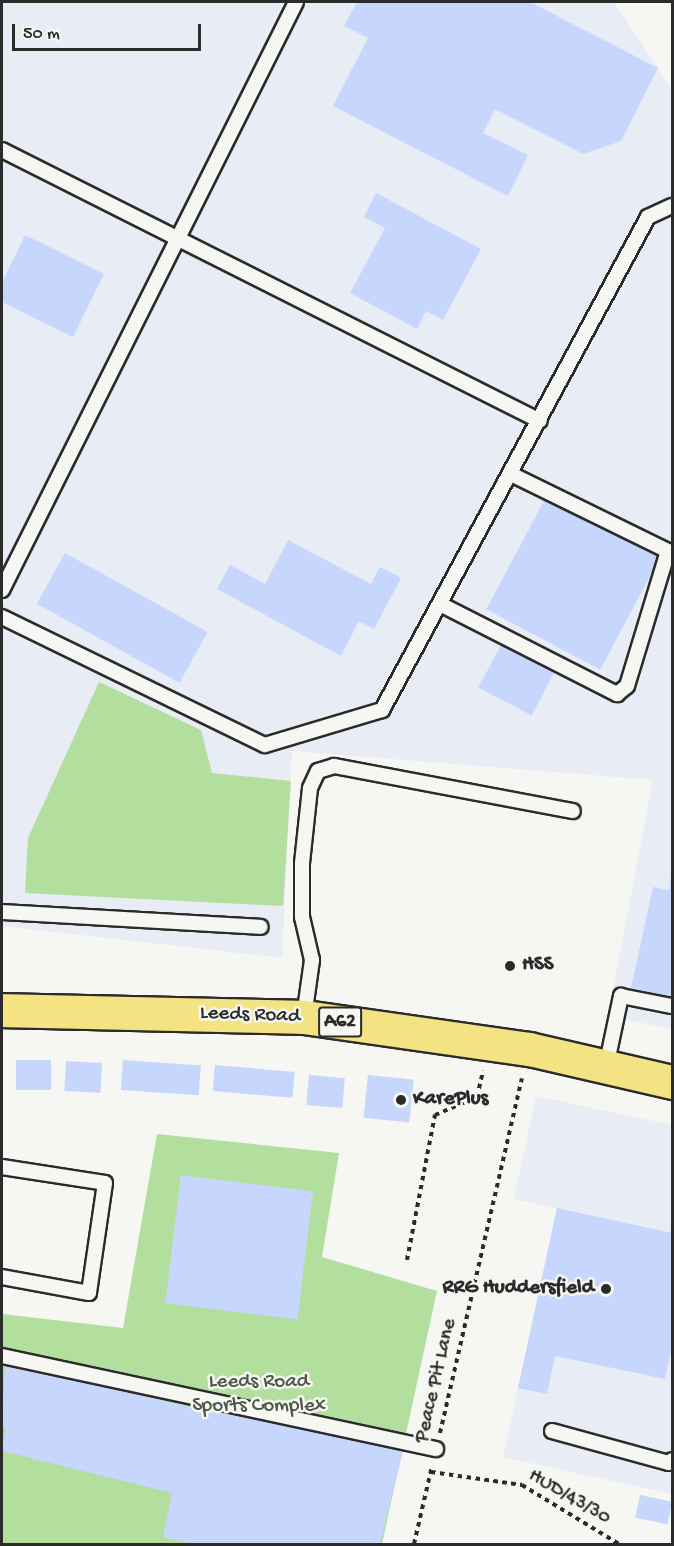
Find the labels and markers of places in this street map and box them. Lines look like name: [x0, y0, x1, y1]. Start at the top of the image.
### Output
place label: HSS: [522, 953, 553, 979]
marker: HSS: [503, 959, 517, 973]
place label: KarePlus: [413, 1087, 488, 1113]
marker: KarePlus: [394, 1093, 408, 1107]
place label: RRG Huddersfield: [443, 1276, 594, 1302]
marker: RRG Huddersfield: [599, 1282, 613, 1296]

